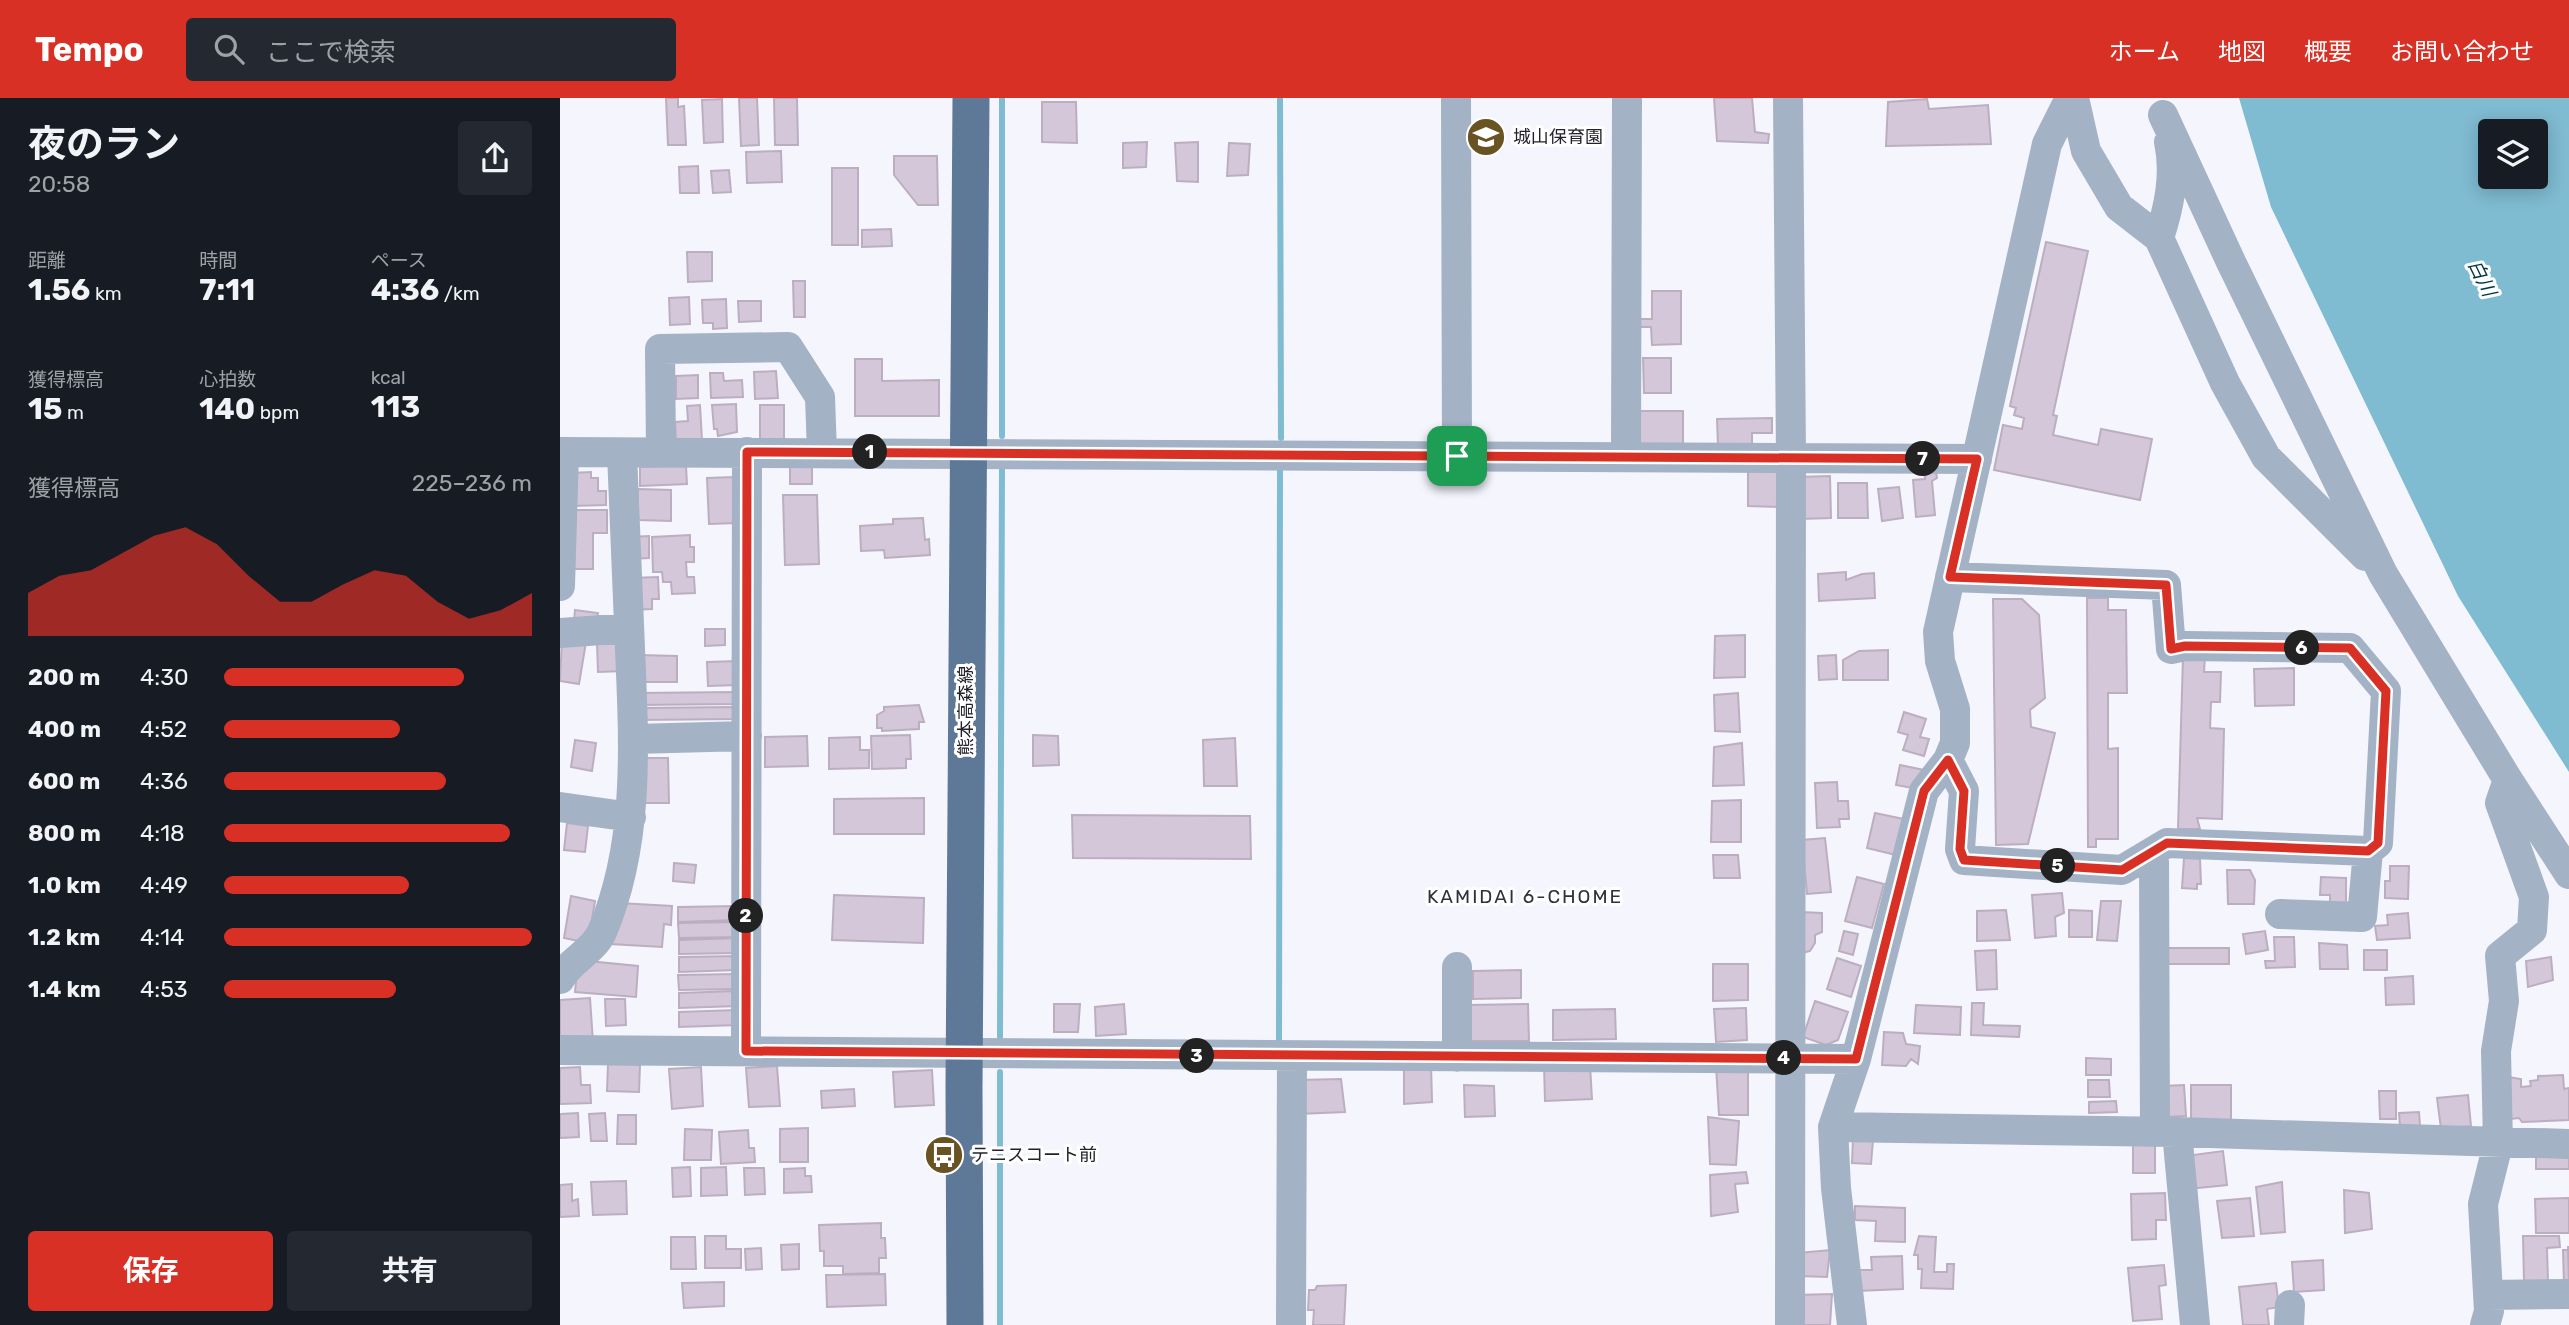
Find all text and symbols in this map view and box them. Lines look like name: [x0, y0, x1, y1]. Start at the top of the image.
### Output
search box: [186, 18, 676, 81]
text: Tempo: [35, 30, 144, 69]
icon: search: [210, 30, 248, 68]
text: ここで検索: [266, 37, 396, 68]
text: ホーム: [2109, 38, 2180, 66]
text: 地図: [2218, 38, 2266, 66]
text: 概要: [2304, 38, 2352, 66]
text: お問い合わせ: [2390, 38, 2534, 66]
school or university icon: 城山保育園: [1465, 116, 1507, 158]
map controls: [2478, 119, 2548, 189]
button: layers: [2478, 119, 2548, 189]
text: 夜のラン: [28, 121, 180, 167]
button: share: [458, 121, 532, 195]
place label: 城山保育園: [1513, 126, 1603, 148]
text: 20:58: [28, 170, 90, 198]
text: 距離: [28, 249, 66, 272]
text: 時間: [199, 249, 237, 272]
text: ペース: [371, 249, 427, 272]
water label: 白川: [2463, 256, 2502, 302]
text: 1.56: [28, 272, 90, 308]
text: 7:11: [199, 272, 255, 308]
text: 4:36: [371, 272, 439, 308]
text: km: [90, 282, 122, 305]
text: /km: [439, 282, 480, 305]
text: kcal: [371, 366, 406, 389]
text: 獲得標高: [28, 368, 104, 391]
text: 心拍数: [199, 368, 256, 391]
text: 113: [371, 389, 420, 425]
text: 15: [28, 391, 62, 427]
text: 140: [199, 391, 255, 427]
text: m: [62, 401, 84, 424]
text: bpm: [255, 401, 299, 424]
pin: [1427, 426, 1487, 486]
pin: 1: [852, 434, 888, 470]
icon: arrive: [1438, 437, 1476, 475]
text: 1: [865, 440, 874, 463]
pin: 7: [1906, 442, 1940, 476]
text: 7: [1917, 447, 1928, 470]
text: 225–236 m: [412, 469, 532, 497]
text: 獲得標高: [28, 474, 120, 502]
pin: 6: [2284, 630, 2320, 666]
text: 6: [2295, 636, 2308, 659]
text: 200 m: [28, 663, 100, 691]
text: 4:30: [140, 663, 189, 691]
street label: 熊本高森線: [955, 666, 977, 756]
text: 400 m: [28, 715, 101, 743]
text: 4:52: [140, 715, 187, 743]
text: 600 m: [28, 767, 100, 795]
text: 4:36: [140, 767, 188, 795]
text: 800 m: [28, 819, 101, 847]
text: 4:18: [140, 819, 185, 847]
pin: 5: [2040, 848, 2076, 884]
text: 5: [2051, 854, 2064, 877]
text: 1.0 km: [28, 871, 101, 899]
text: 4:49: [140, 871, 188, 899]
district label: KAMIDAI 6-CHOME: [1427, 885, 1623, 908]
pin: 2: [728, 898, 764, 934]
text: 2: [739, 904, 752, 927]
text: 1.2 km: [28, 923, 100, 951]
text: 4:14: [140, 923, 184, 951]
text: 1.4 km: [28, 975, 101, 1003]
text: 4:53: [140, 975, 188, 1003]
pin: 3: [1180, 1038, 1214, 1074]
pin: 4: [1766, 1040, 1802, 1076]
text: 3: [1190, 1044, 1203, 1067]
text: 4: [1777, 1046, 1790, 1069]
bus stop icon: テニスコート前: [923, 1134, 965, 1176]
place label: テニスコート前: [971, 1144, 1097, 1166]
button: 保存: [28, 1231, 273, 1311]
button: 共有: [287, 1231, 532, 1311]

